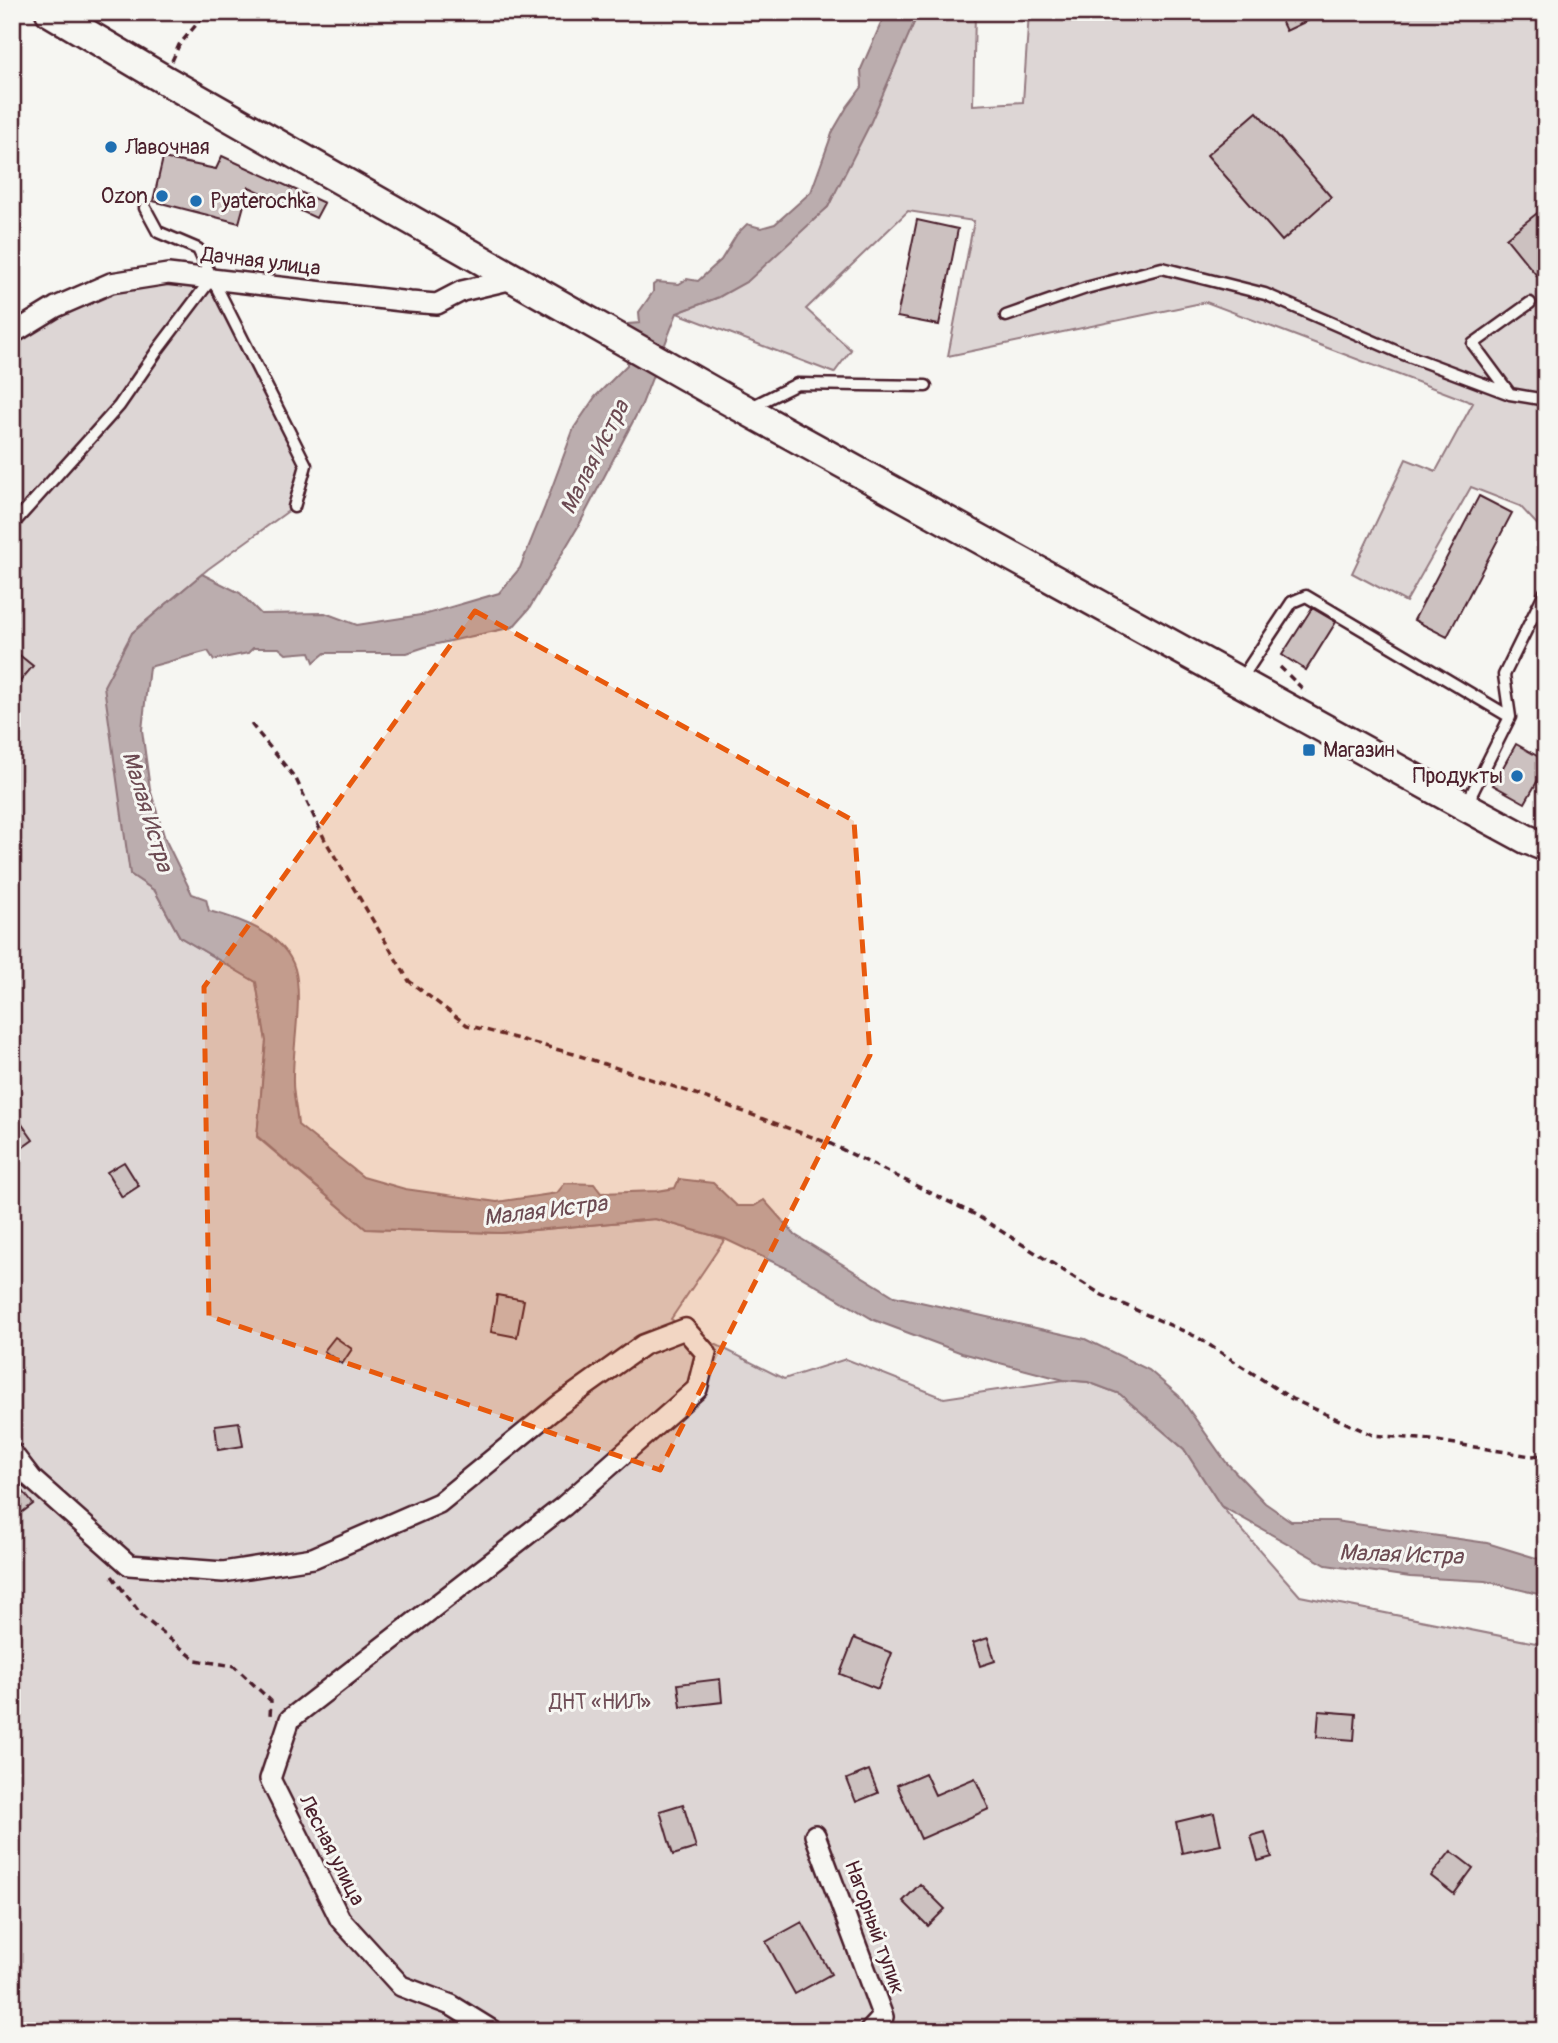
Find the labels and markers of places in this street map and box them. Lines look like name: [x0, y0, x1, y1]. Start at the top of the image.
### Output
place label: Лавочная: [124, 134, 210, 161]
marker: Лавочная: [103, 139, 119, 155]
place label: Ozon: [101, 183, 148, 210]
marker: Ozon: [154, 188, 170, 204]
place label: Pyaterochka: [210, 188, 316, 215]
marker: Pyaterochka: [188, 193, 204, 209]
place label: Магазин: [1323, 737, 1395, 764]
marker: Магазин: [1301, 742, 1317, 758]
place label: Продукты: [1413, 763, 1503, 790]
marker: Продукты: [1509, 768, 1525, 784]

